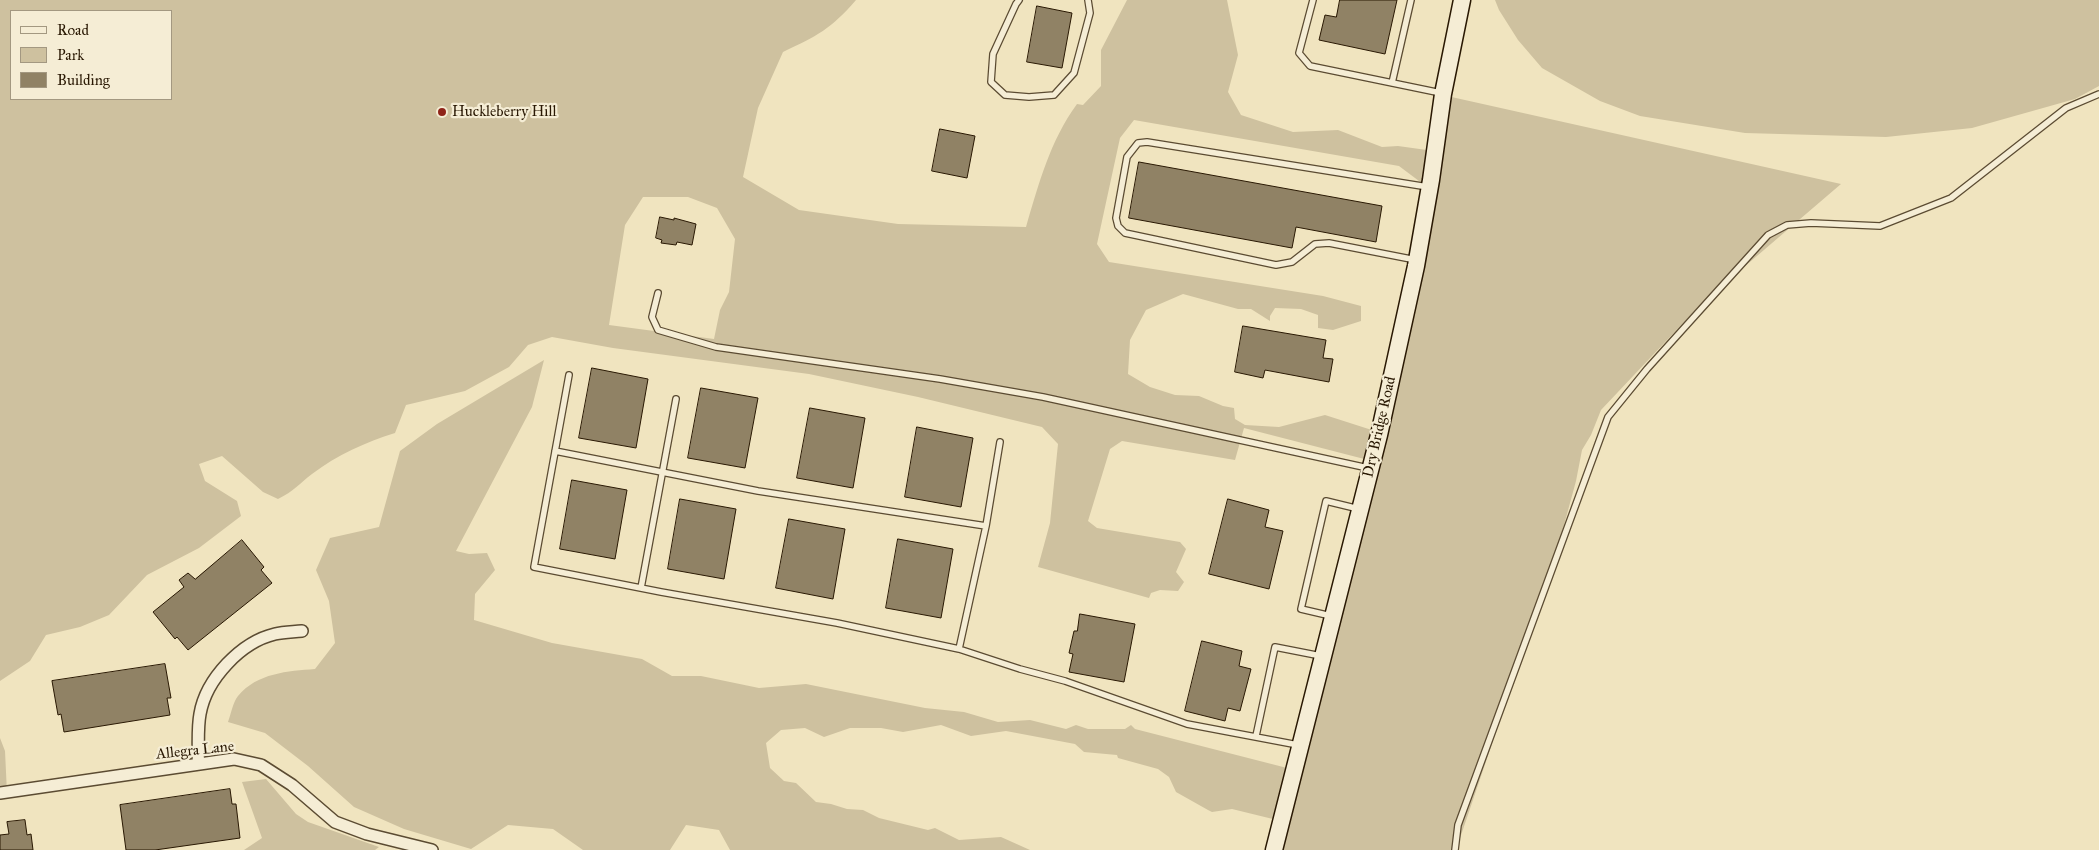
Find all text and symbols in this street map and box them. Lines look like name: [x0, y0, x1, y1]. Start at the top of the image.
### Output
legend: [10, 10, 172, 100]
text: Road: [57, 21, 89, 39]
text: Park: [57, 46, 84, 64]
text: Building: [57, 71, 110, 89]
place label: Huckleberry Hill: [452, 103, 557, 121]
marker: Huckleberry Hill: [436, 106, 448, 118]
street label: Dry Bridge Road: [1360, 375, 1400, 479]
street label: Allegra Lane: [155, 738, 235, 764]

